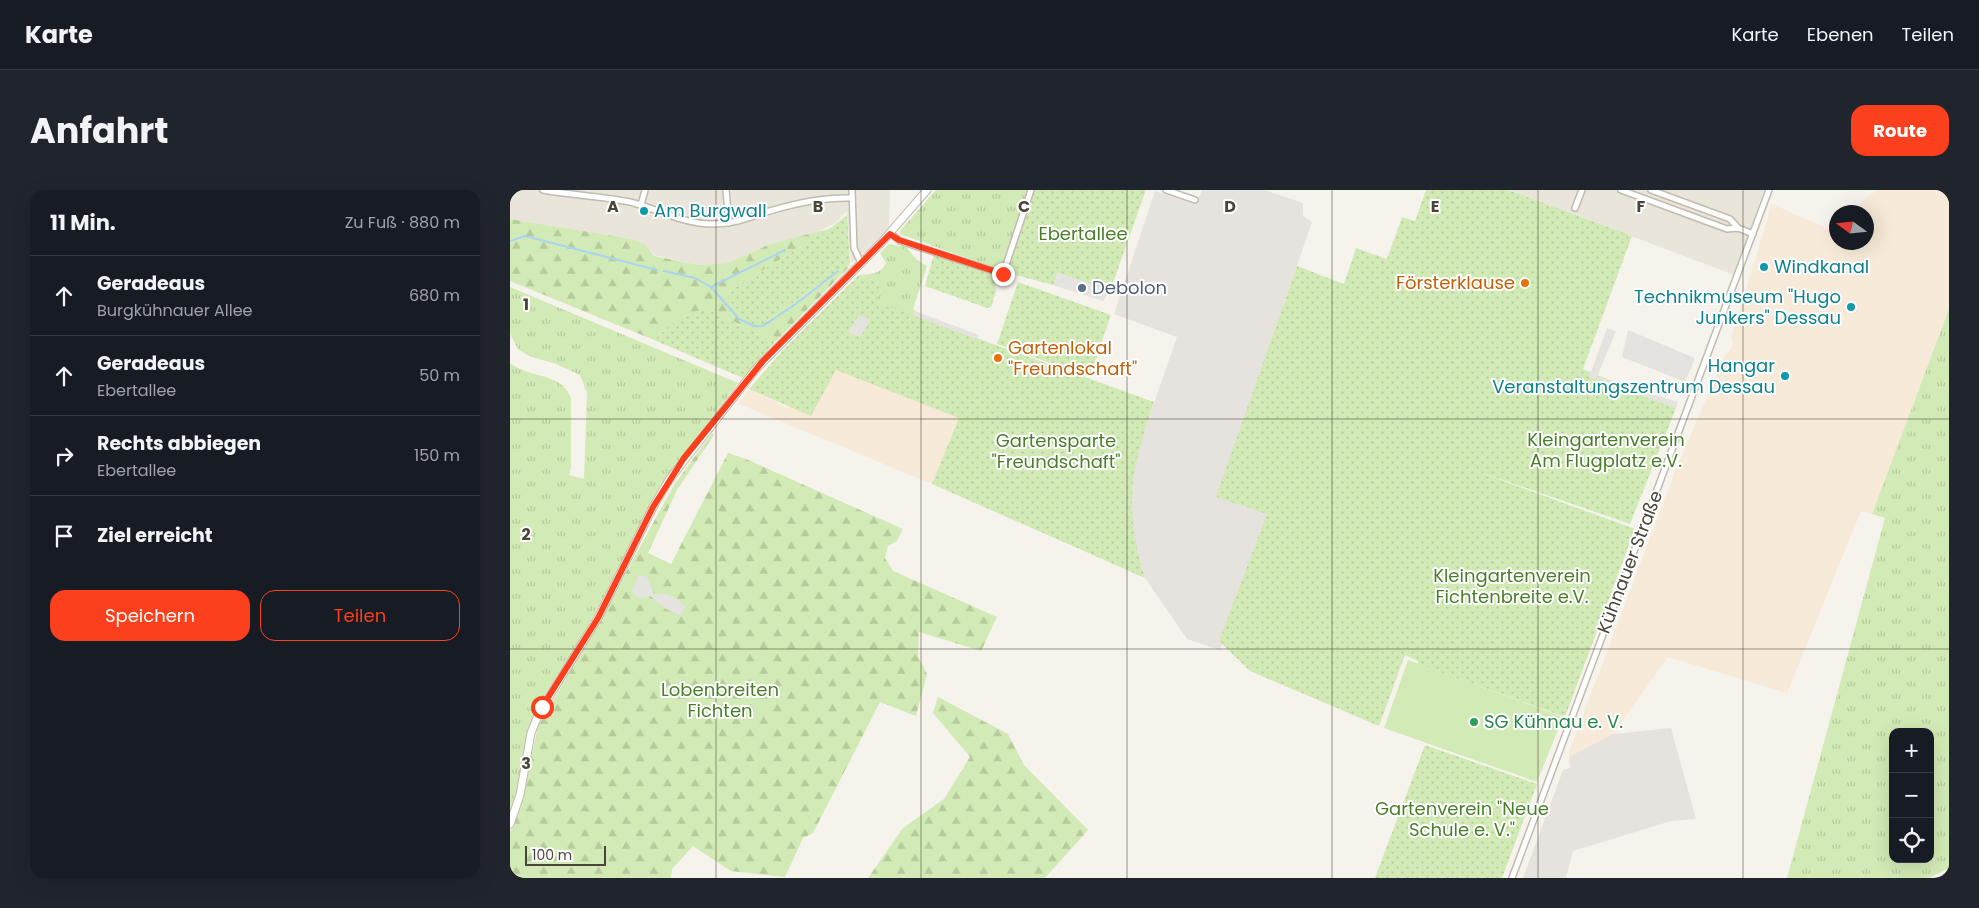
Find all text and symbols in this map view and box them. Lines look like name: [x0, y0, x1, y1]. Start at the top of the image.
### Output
text: Karte: [25, 18, 93, 51]
text: Karte: [1731, 22, 1779, 47]
text: Ebenen: [1807, 22, 1874, 47]
text: Teilen: [1902, 22, 1954, 47]
button: Route: [1851, 105, 1949, 156]
text: Anfahrt: [30, 106, 169, 155]
text: A: [607, 195, 619, 218]
text: B: [813, 195, 823, 218]
text: C: [1018, 195, 1030, 218]
text: D: [1224, 195, 1236, 218]
text: E: [1431, 195, 1439, 218]
text: F: [1637, 195, 1646, 218]
place label: Am Burgwall: [654, 198, 767, 223]
marker: Am Burgwall: [638, 205, 650, 217]
north arrow: [1829, 205, 1874, 250]
text: 11 Min.: [50, 208, 116, 237]
text: Zu Fuß · 880 m: [345, 211, 460, 234]
park label: Ebertallee: [1038, 221, 1128, 246]
place label: Windkanal: [1774, 254, 1869, 279]
marker: Windkanal: [1758, 261, 1770, 273]
route end: [992, 263, 1015, 286]
text: Geradeaus: [97, 270, 205, 297]
place label: Försterklause: [1396, 270, 1515, 295]
place label: Debolon: [1092, 275, 1167, 300]
marker: Försterklause: [1519, 277, 1531, 289]
icon: ahead: [50, 282, 78, 310]
marker: Debolon: [1076, 282, 1088, 294]
text: 680 m: [409, 284, 460, 307]
place label: Technikmuseum "Hugo Junkers" Dessau: [1634, 284, 1841, 330]
text: 1: [523, 293, 529, 316]
text: Burgkühnauer Allee: [97, 299, 253, 322]
marker: Technikmuseum "Hugo Junkers" Dessau: [1845, 301, 1857, 313]
place label: Gartenlokal "Freundschaft": [1008, 335, 1137, 381]
text: Geradeaus: [97, 350, 205, 377]
marker: Gartenlokal "Freundschaft": [992, 352, 1004, 364]
place label: Hangar Veranstaltungszentrum Dessau: [1492, 353, 1775, 399]
icon: ahead: [50, 362, 78, 390]
text: 50 m: [419, 364, 460, 387]
marker: Hangar Veranstaltungszentrum Dessau: [1779, 370, 1791, 382]
text: Ebertallee: [97, 379, 176, 402]
park label: Kleingartenverein Am Flugplatz e.V.: [1527, 427, 1685, 473]
park label: Gartensparte "Freundschaft": [991, 428, 1121, 474]
text: Rechts abbiegen: [97, 430, 261, 457]
icon: right: [50, 442, 78, 470]
text: 150 m: [414, 444, 460, 467]
text: Ebertallee: [97, 459, 176, 482]
street label: Kühnauer Straße: [1591, 487, 1668, 637]
icon: arrive: [50, 522, 78, 550]
text: Ziel erreicht: [97, 522, 213, 549]
text: 2: [521, 523, 531, 546]
park label: Kleingartenverein Fichtenbreite e.V.: [1433, 563, 1591, 609]
button: Speichern: [50, 590, 250, 641]
button: Teilen: [260, 590, 460, 641]
park label: Lobenbreiten Fichten: [661, 677, 779, 723]
route start: [531, 696, 554, 719]
place label: SG Kühnau e. V.: [1484, 709, 1623, 734]
marker: SG Kühnau e. V.: [1468, 716, 1480, 728]
map controls: [1889, 728, 1934, 863]
button: +: [1889, 728, 1934, 773]
text: 3: [521, 752, 531, 775]
button: −: [1889, 773, 1934, 818]
park label: Gartenverein "Neue Schule e. V.": [1375, 796, 1549, 842]
button: locate: [1889, 818, 1934, 863]
scale bar: [525, 843, 606, 866]
text: 100 m: [532, 845, 572, 865]

